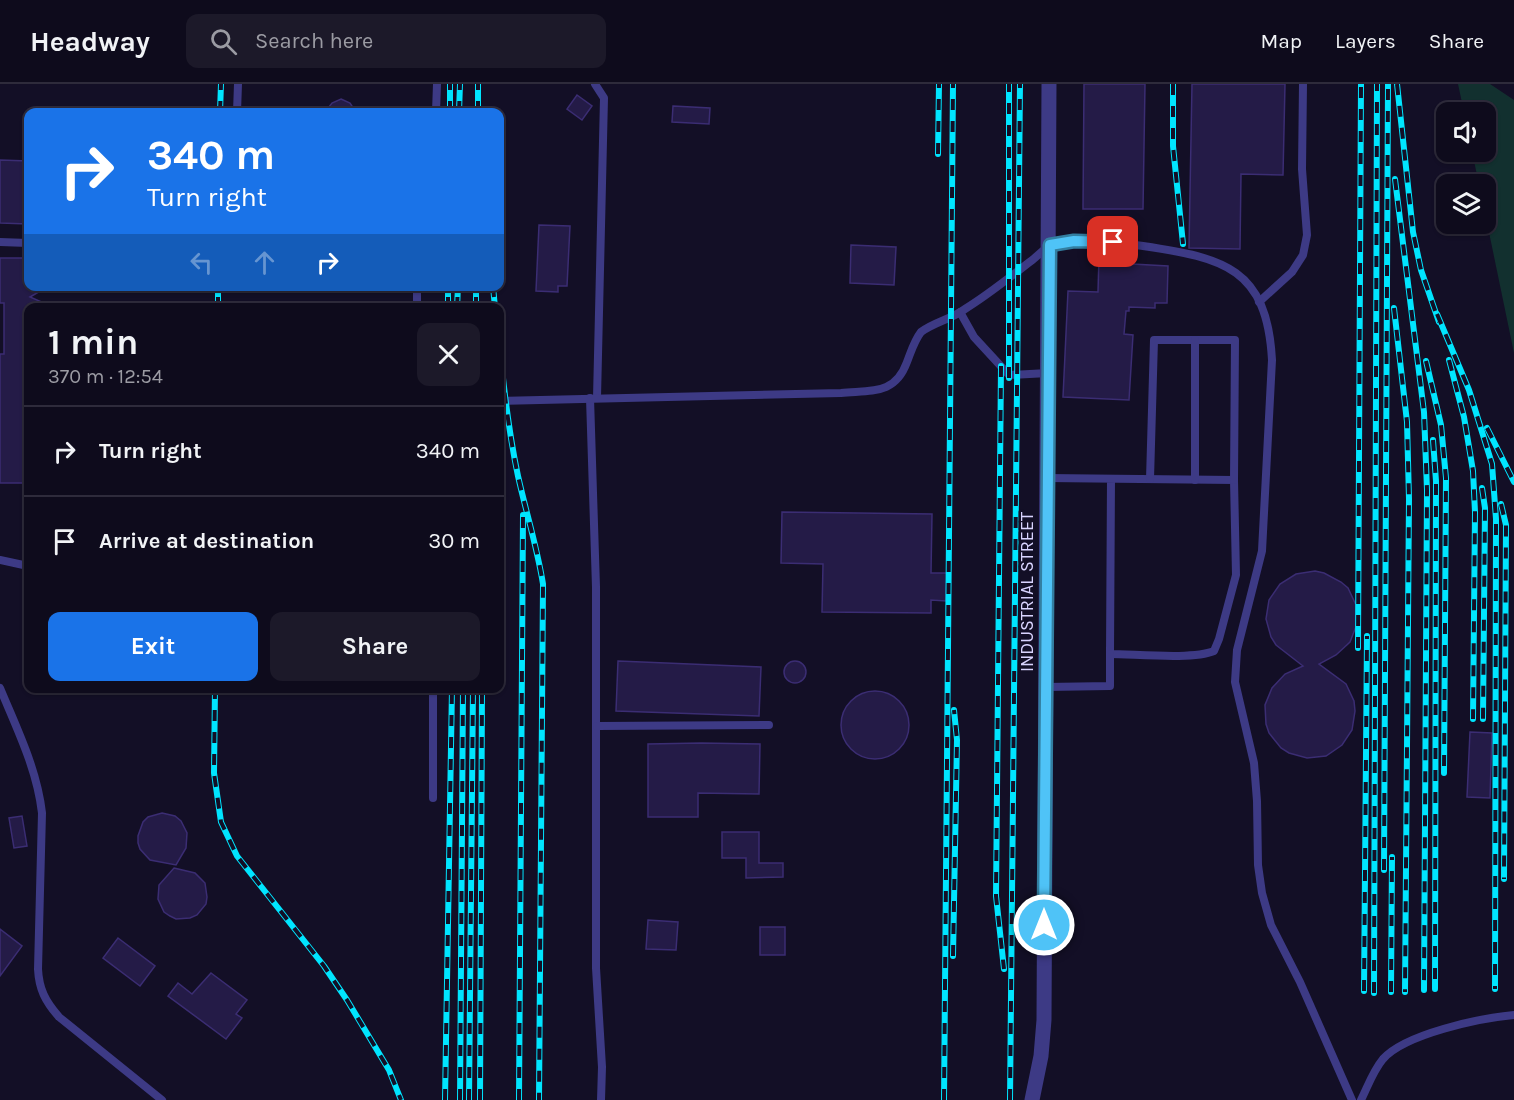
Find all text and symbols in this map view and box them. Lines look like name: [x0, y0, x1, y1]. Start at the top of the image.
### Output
search box: [186, 14, 606, 68]
text: Headway: [30, 25, 150, 58]
icon: search: [207, 25, 240, 58]
text: Search here: [255, 28, 373, 54]
text: Map: [1260, 29, 1302, 53]
text: Layers: [1335, 29, 1396, 53]
text: Share: [1429, 29, 1484, 53]
map controls: [1436, 102, 1496, 234]
button: sound: [1436, 102, 1496, 162]
text: 340 m: [147, 130, 275, 180]
icon: right: [48, 132, 126, 210]
button: layers: [1436, 174, 1496, 234]
text: Turn right: [147, 181, 267, 213]
pin: [1087, 216, 1138, 267]
icon: arrive: [1096, 225, 1129, 258]
icon: left: [185, 246, 218, 279]
icon: ahead: [248, 246, 281, 279]
icon: right: [311, 246, 344, 279]
text: 1 min: [48, 321, 138, 363]
button: close: [417, 323, 480, 386]
text: 370 m · 12:54: [48, 365, 163, 388]
icon: right: [48, 435, 81, 468]
text: Turn right: [99, 438, 202, 464]
text: 340 m: [416, 438, 480, 464]
street label: INDUSTRIAL STREET: [1016, 512, 1038, 672]
icon: arrive: [48, 525, 81, 558]
text: Arrive at destination: [99, 528, 314, 554]
text: 30 m: [428, 528, 480, 554]
button: Exit: [48, 612, 258, 681]
button: Share: [270, 612, 480, 681]
position arrow: [1012, 893, 1076, 957]

